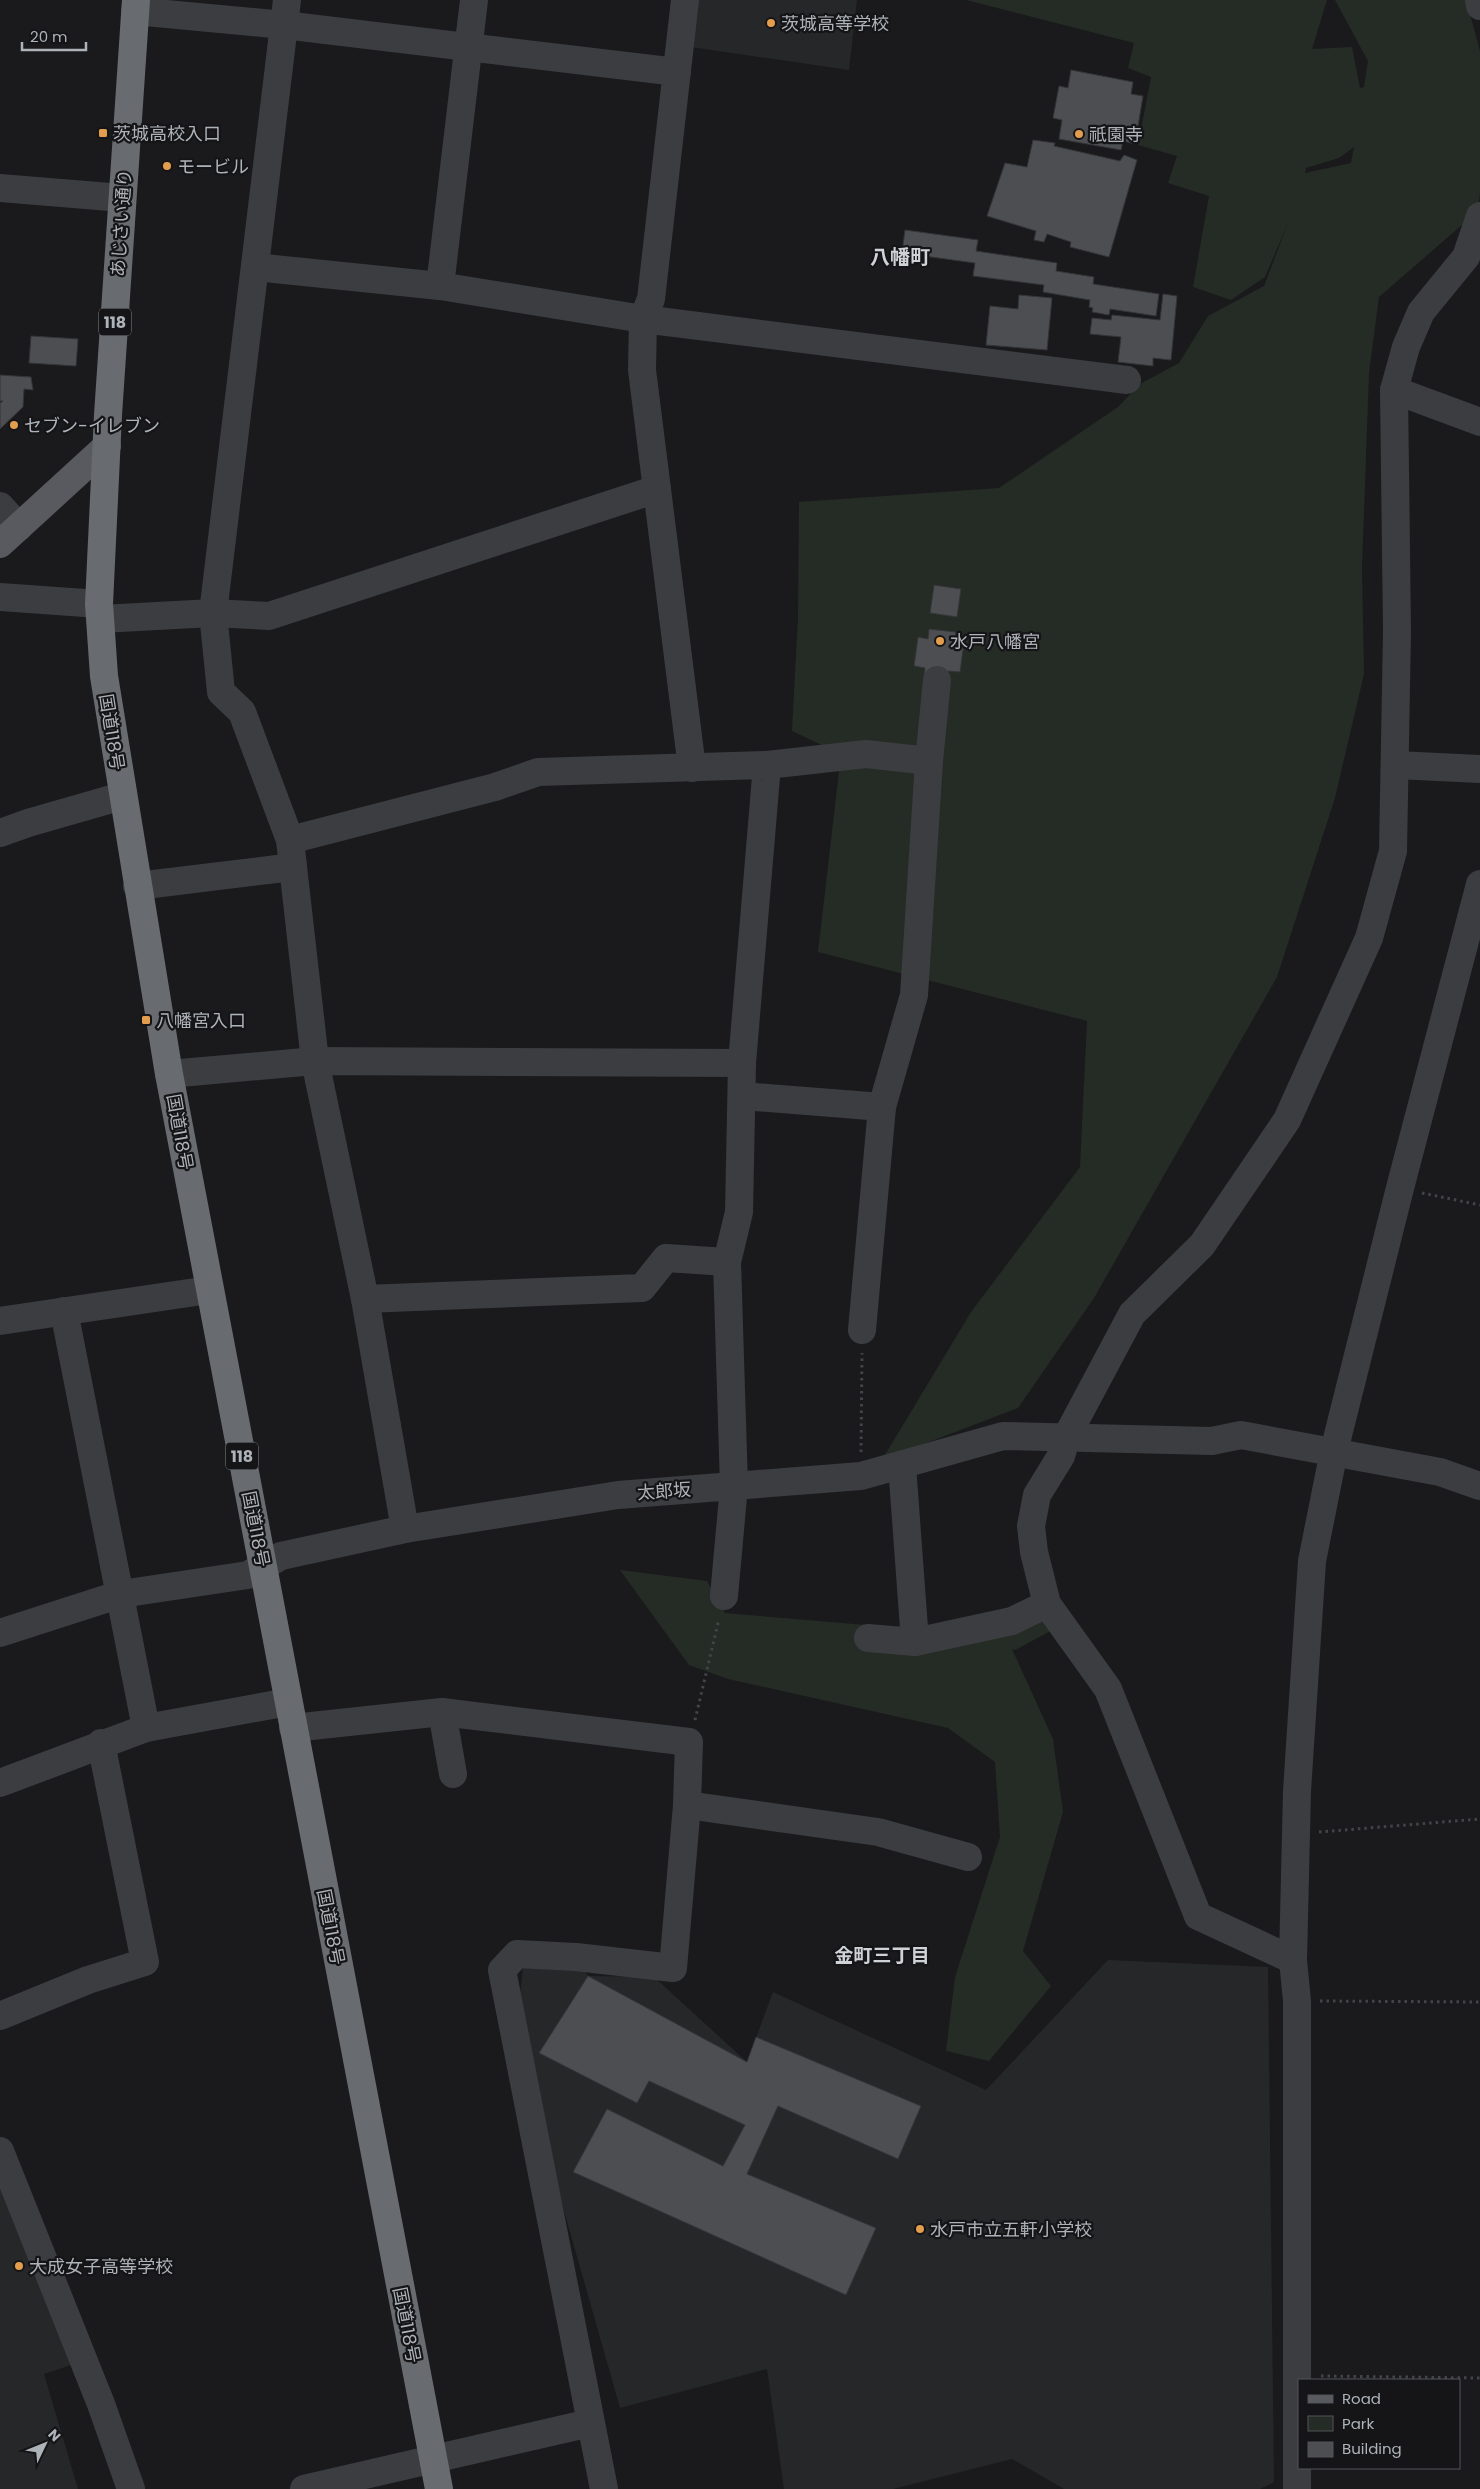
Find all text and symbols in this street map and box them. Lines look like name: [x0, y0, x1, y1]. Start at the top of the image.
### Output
place label: 茨城高等学校: [781, 11, 889, 36]
marker: 茨城高等学校: [765, 17, 777, 29]
scale bar: [22, 20, 86, 52]
text: 20 m: [30, 26, 68, 47]
place label: 茨城高校入口: [113, 121, 221, 146]
place label: 祇園寺: [1089, 122, 1143, 147]
marker: 茨城高校入口: [97, 127, 109, 139]
marker: 祇園寺: [1073, 128, 1085, 140]
place label: モービル: [177, 154, 249, 179]
marker: モービル: [161, 160, 173, 172]
street label: あじさい通り: [105, 168, 137, 278]
district label: 八幡町: [870, 243, 930, 271]
road number: 118: [99, 308, 131, 336]
place label: セブン-イレブン: [24, 413, 160, 438]
marker: セブン-イレブン: [8, 419, 20, 431]
place label: 水戸八幡宮: [950, 629, 1040, 654]
marker: 水戸八幡宮: [934, 635, 946, 647]
street label: 国道118号: [94, 692, 130, 772]
place label: 八幡宮入口: [156, 1008, 246, 1033]
marker: 八幡宮入口: [140, 1014, 152, 1026]
street label: 国道118号: [161, 1092, 199, 1172]
road number: 118: [226, 1442, 258, 1470]
street label: 太郎坂: [636, 1477, 692, 1505]
street label: 国道118号: [236, 1489, 276, 1569]
street label: 国道118号: [311, 1887, 351, 1967]
district label: 金町三丁目: [834, 1942, 930, 1969]
place label: 水戸市立五軒小学校: [930, 2217, 1092, 2242]
marker: 水戸市立五軒小学校: [914, 2223, 926, 2235]
place label: 大成女子高等学校: [29, 2254, 173, 2279]
marker: 大成女子高等学校: [13, 2260, 25, 2272]
street label: 国道118号: [387, 2285, 427, 2365]
legend: [1298, 2379, 1460, 2469]
text: Road: [1342, 2388, 1381, 2409]
text: Park: [1342, 2413, 1374, 2434]
north arrow: [20, 2419, 70, 2469]
text: N: [44, 2424, 65, 2446]
text: Building: [1342, 2438, 1402, 2459]

